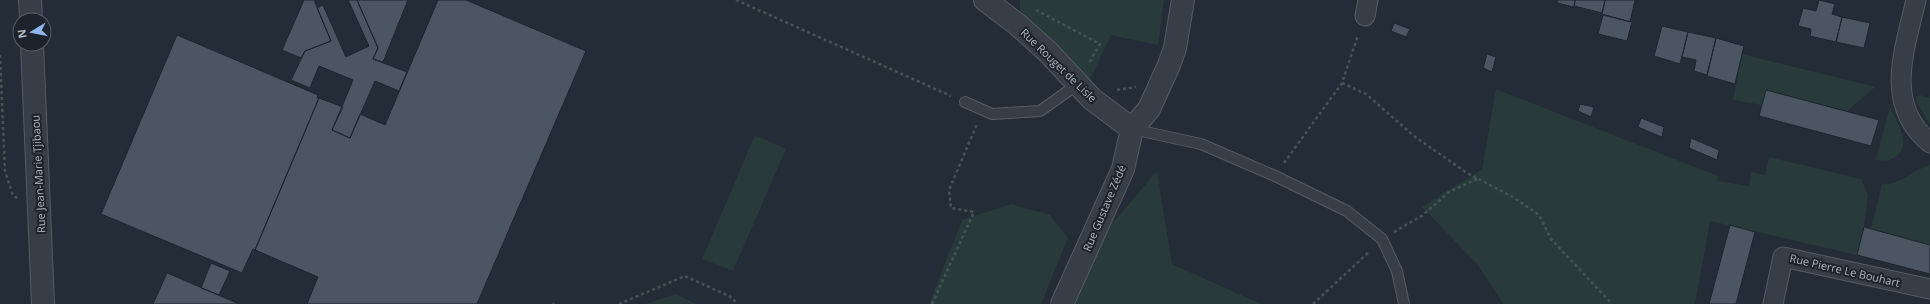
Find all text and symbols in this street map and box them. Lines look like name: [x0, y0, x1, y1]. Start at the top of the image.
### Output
north arrow: [12, 12, 52, 52]
street label: Rue Rouget de Lisle: [1018, 25, 1100, 105]
text: N: [13, 28, 30, 40]
street label: Rue Jean-Marie Tjibaou: [27, 115, 49, 233]
street label: Rue Gustave Zédé: [1079, 162, 1129, 254]
street label: Rue Pierre Le Bouhart: [1788, 250, 1902, 290]

